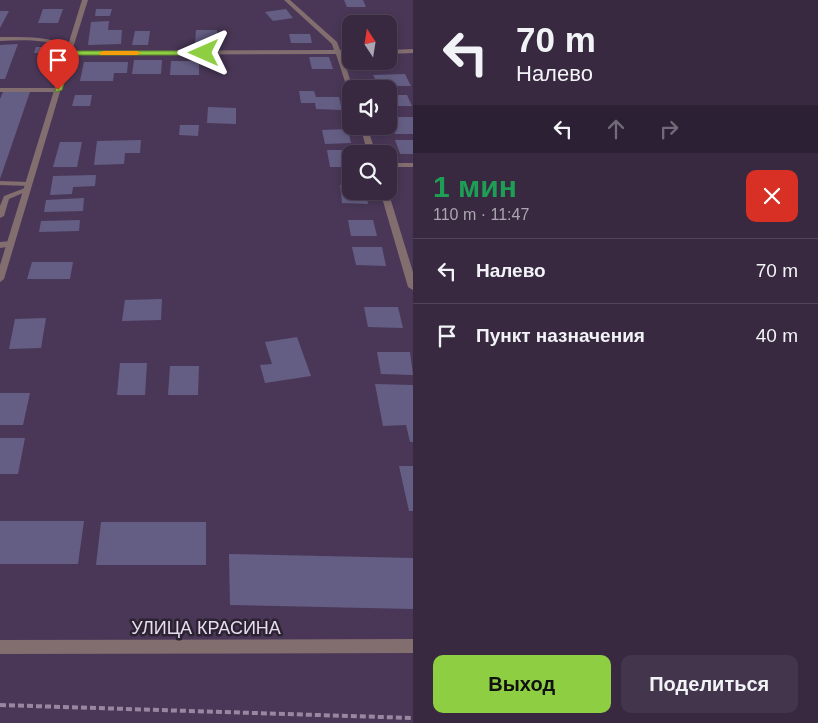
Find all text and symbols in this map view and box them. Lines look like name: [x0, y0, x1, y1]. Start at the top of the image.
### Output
north arrow: [342, 15, 398, 70]
map controls: [342, 15, 397, 200]
icon: left: [433, 20, 498, 85]
text: 70 m: [516, 20, 596, 59]
position arrow: [177, 26, 229, 78]
pin: [37, 39, 79, 90]
icon: arrive: [44, 46, 72, 74]
text: Налево: [516, 61, 593, 86]
button: sound: [342, 80, 397, 135]
icon: left: [549, 115, 577, 143]
icon: ahead: [602, 115, 630, 143]
icon: right: [655, 115, 683, 143]
button: search: [342, 145, 397, 200]
text: 1 мин: [433, 170, 517, 203]
button: close: [746, 170, 798, 222]
text: 110 m · 11:47: [433, 206, 529, 223]
icon: left: [433, 257, 461, 285]
text: Налево: [476, 260, 546, 281]
text: 70 m: [756, 260, 798, 281]
icon: arrive: [433, 322, 461, 350]
text: Пункт назначения: [476, 325, 645, 346]
text: 40 m: [756, 325, 798, 346]
street label: УЛИЦА КРАСИНА: [131, 618, 281, 638]
button: Выход: [433, 655, 611, 713]
button: Поделиться: [621, 655, 798, 713]

